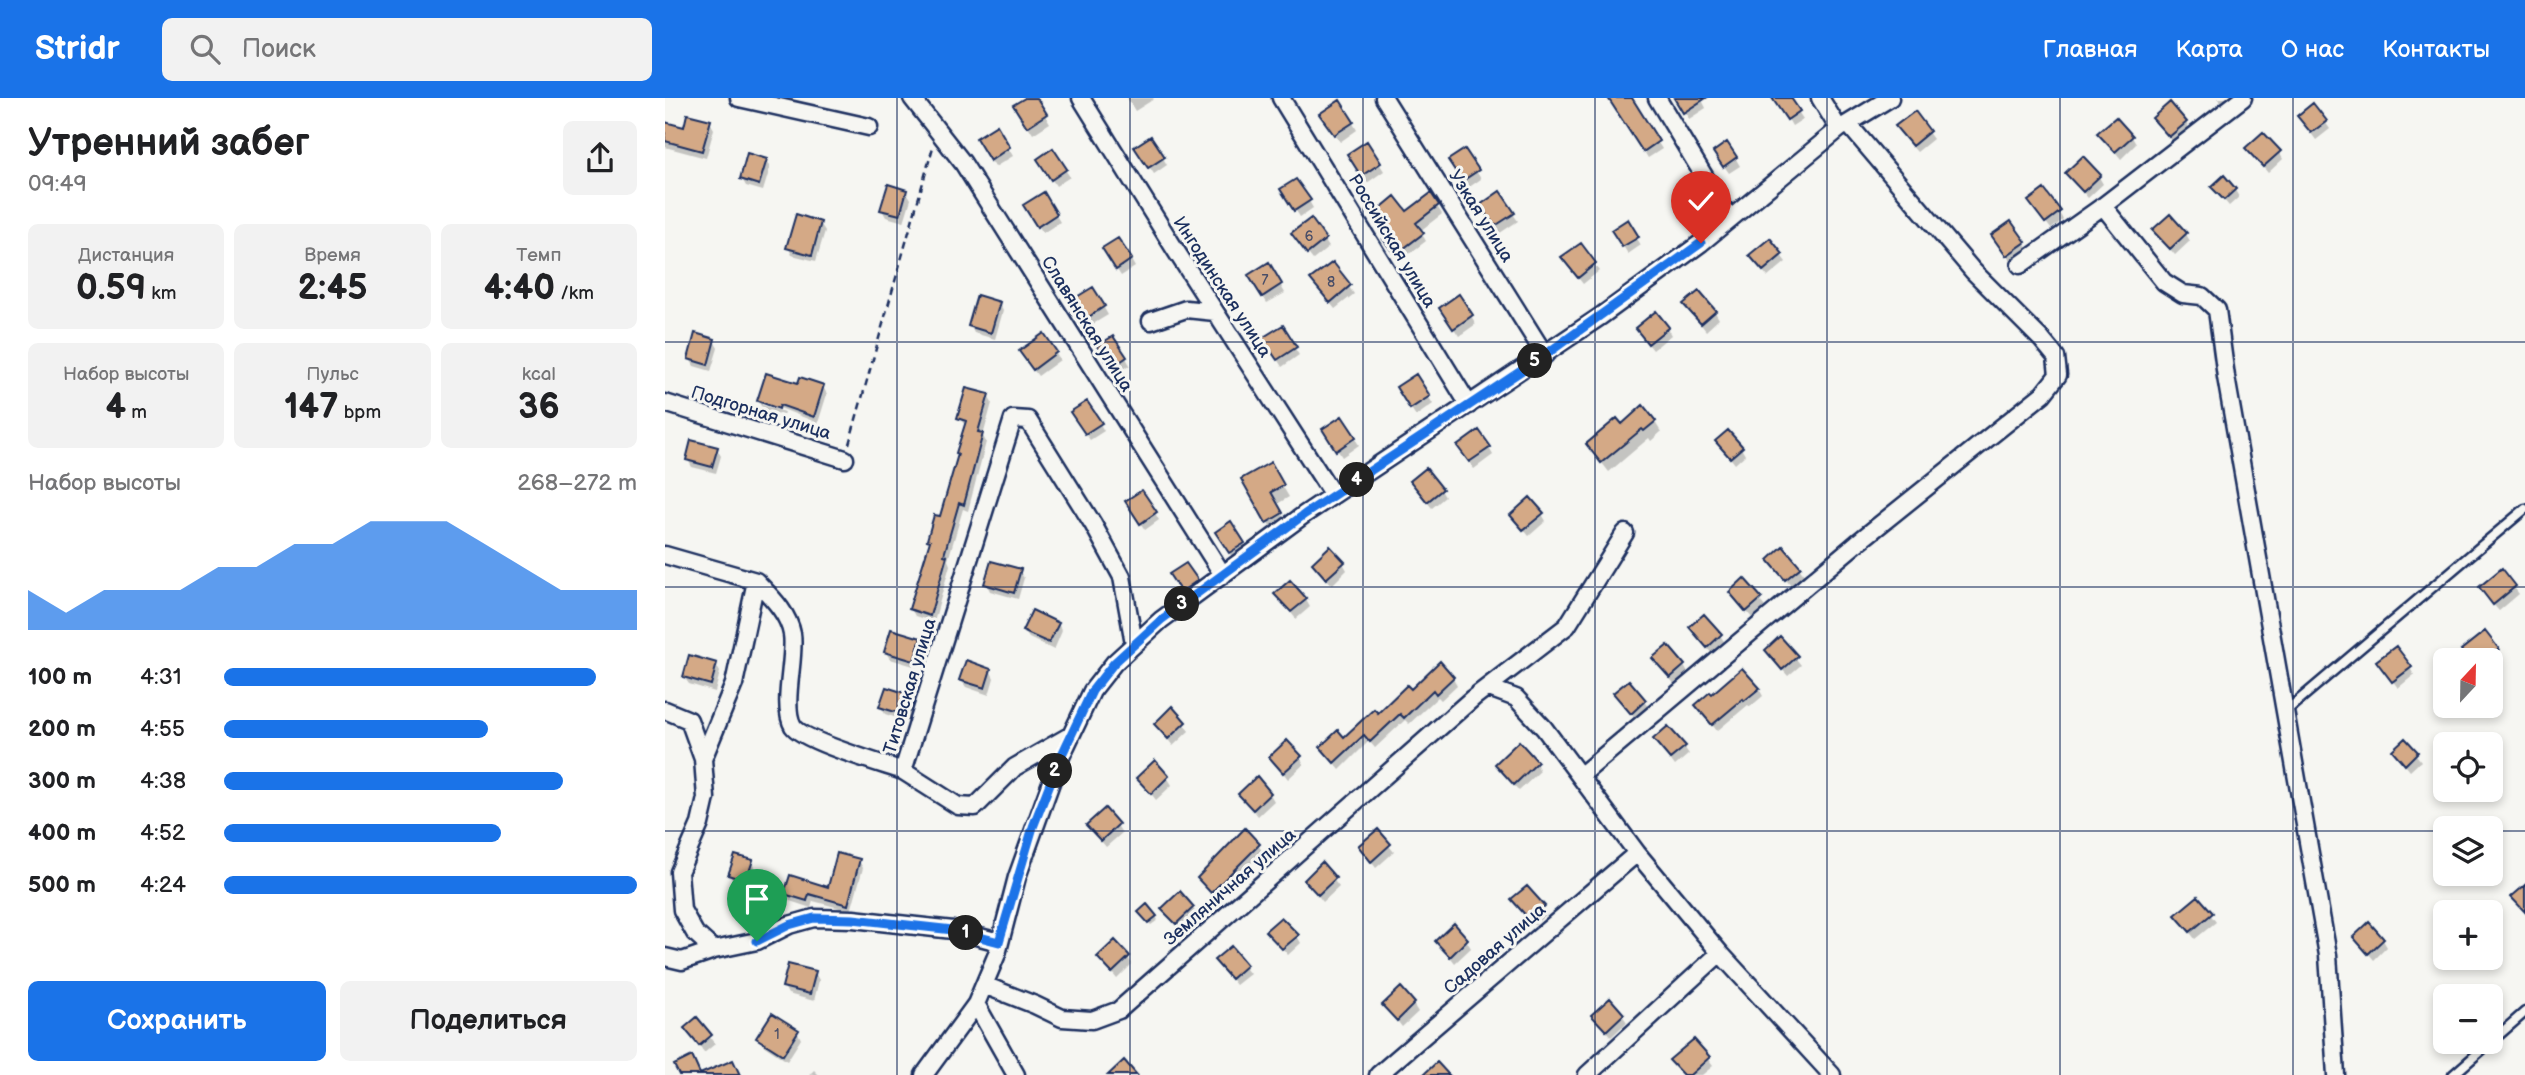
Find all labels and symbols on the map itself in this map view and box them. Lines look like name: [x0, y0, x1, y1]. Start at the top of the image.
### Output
street label: Узкая улица: [1444, 166, 1518, 266]
street label: Российская улица: [1344, 170, 1440, 312]
pin: [1671, 171, 1731, 243]
street label: Ингодинская улица: [1169, 213, 1276, 362]
house number: 6: [1305, 228, 1314, 245]
street label: Славянская улица: [1037, 252, 1137, 396]
house number: 7: [1262, 272, 1269, 289]
house number: 8: [1327, 274, 1335, 291]
pin: 5: [1517, 344, 1553, 378]
street label: Подгорная улица: [689, 382, 834, 444]
pin: 4: [1339, 462, 1375, 498]
pin: 3: [1165, 587, 1199, 622]
street label: Титовская улица: [879, 615, 941, 756]
north arrow: [2433, 648, 2503, 718]
pin: 2: [1037, 754, 1073, 788]
street label: Земляничная улица: [1160, 824, 1300, 950]
pin: [727, 869, 787, 941]
street label: Садовая улица: [1440, 899, 1550, 999]
pin: 1: [949, 916, 983, 950]
house number: 1: [774, 1026, 780, 1043]

